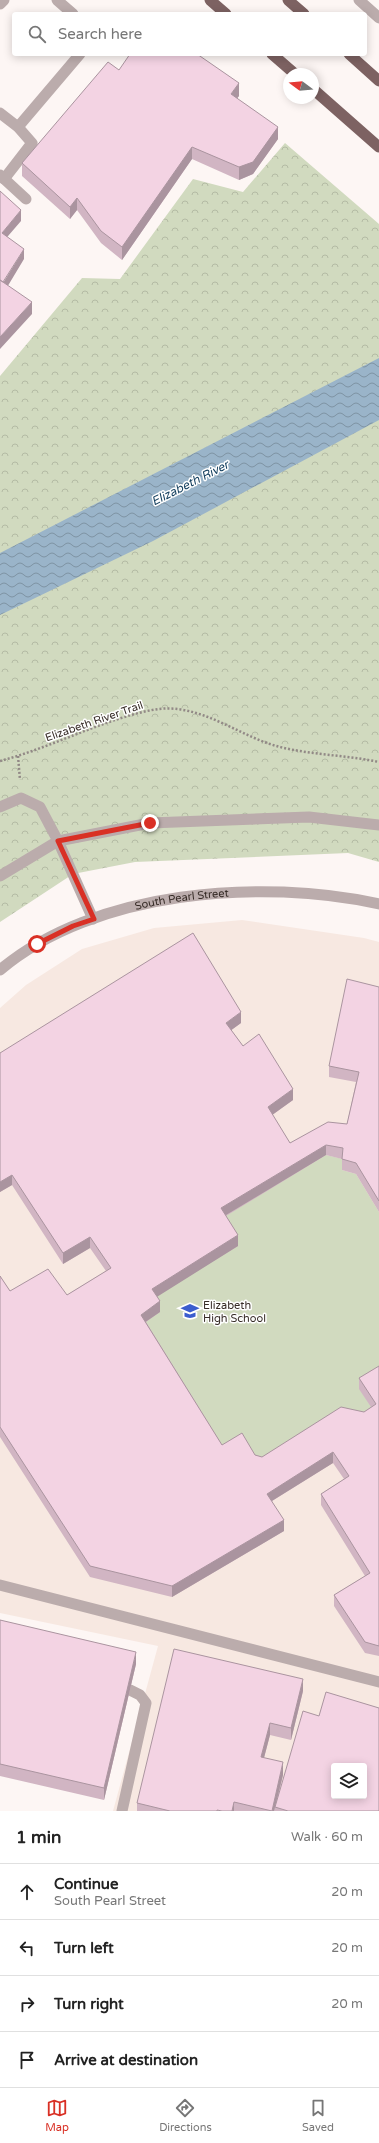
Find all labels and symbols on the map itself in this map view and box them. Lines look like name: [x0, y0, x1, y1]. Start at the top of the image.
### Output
north arrow: [283, 68, 319, 104]
water label: Elizabeth River: [149, 457, 232, 509]
street label: Elizabeth River Trail: [44, 699, 145, 744]
route end: [141, 814, 159, 832]
street label: South Pearl Street: [133, 887, 229, 913]
route start: [28, 935, 46, 953]
place label: Elizabeth High School: [203, 1299, 266, 1325]
school or university icon: Elizabeth High School: [180, 1301, 200, 1321]

